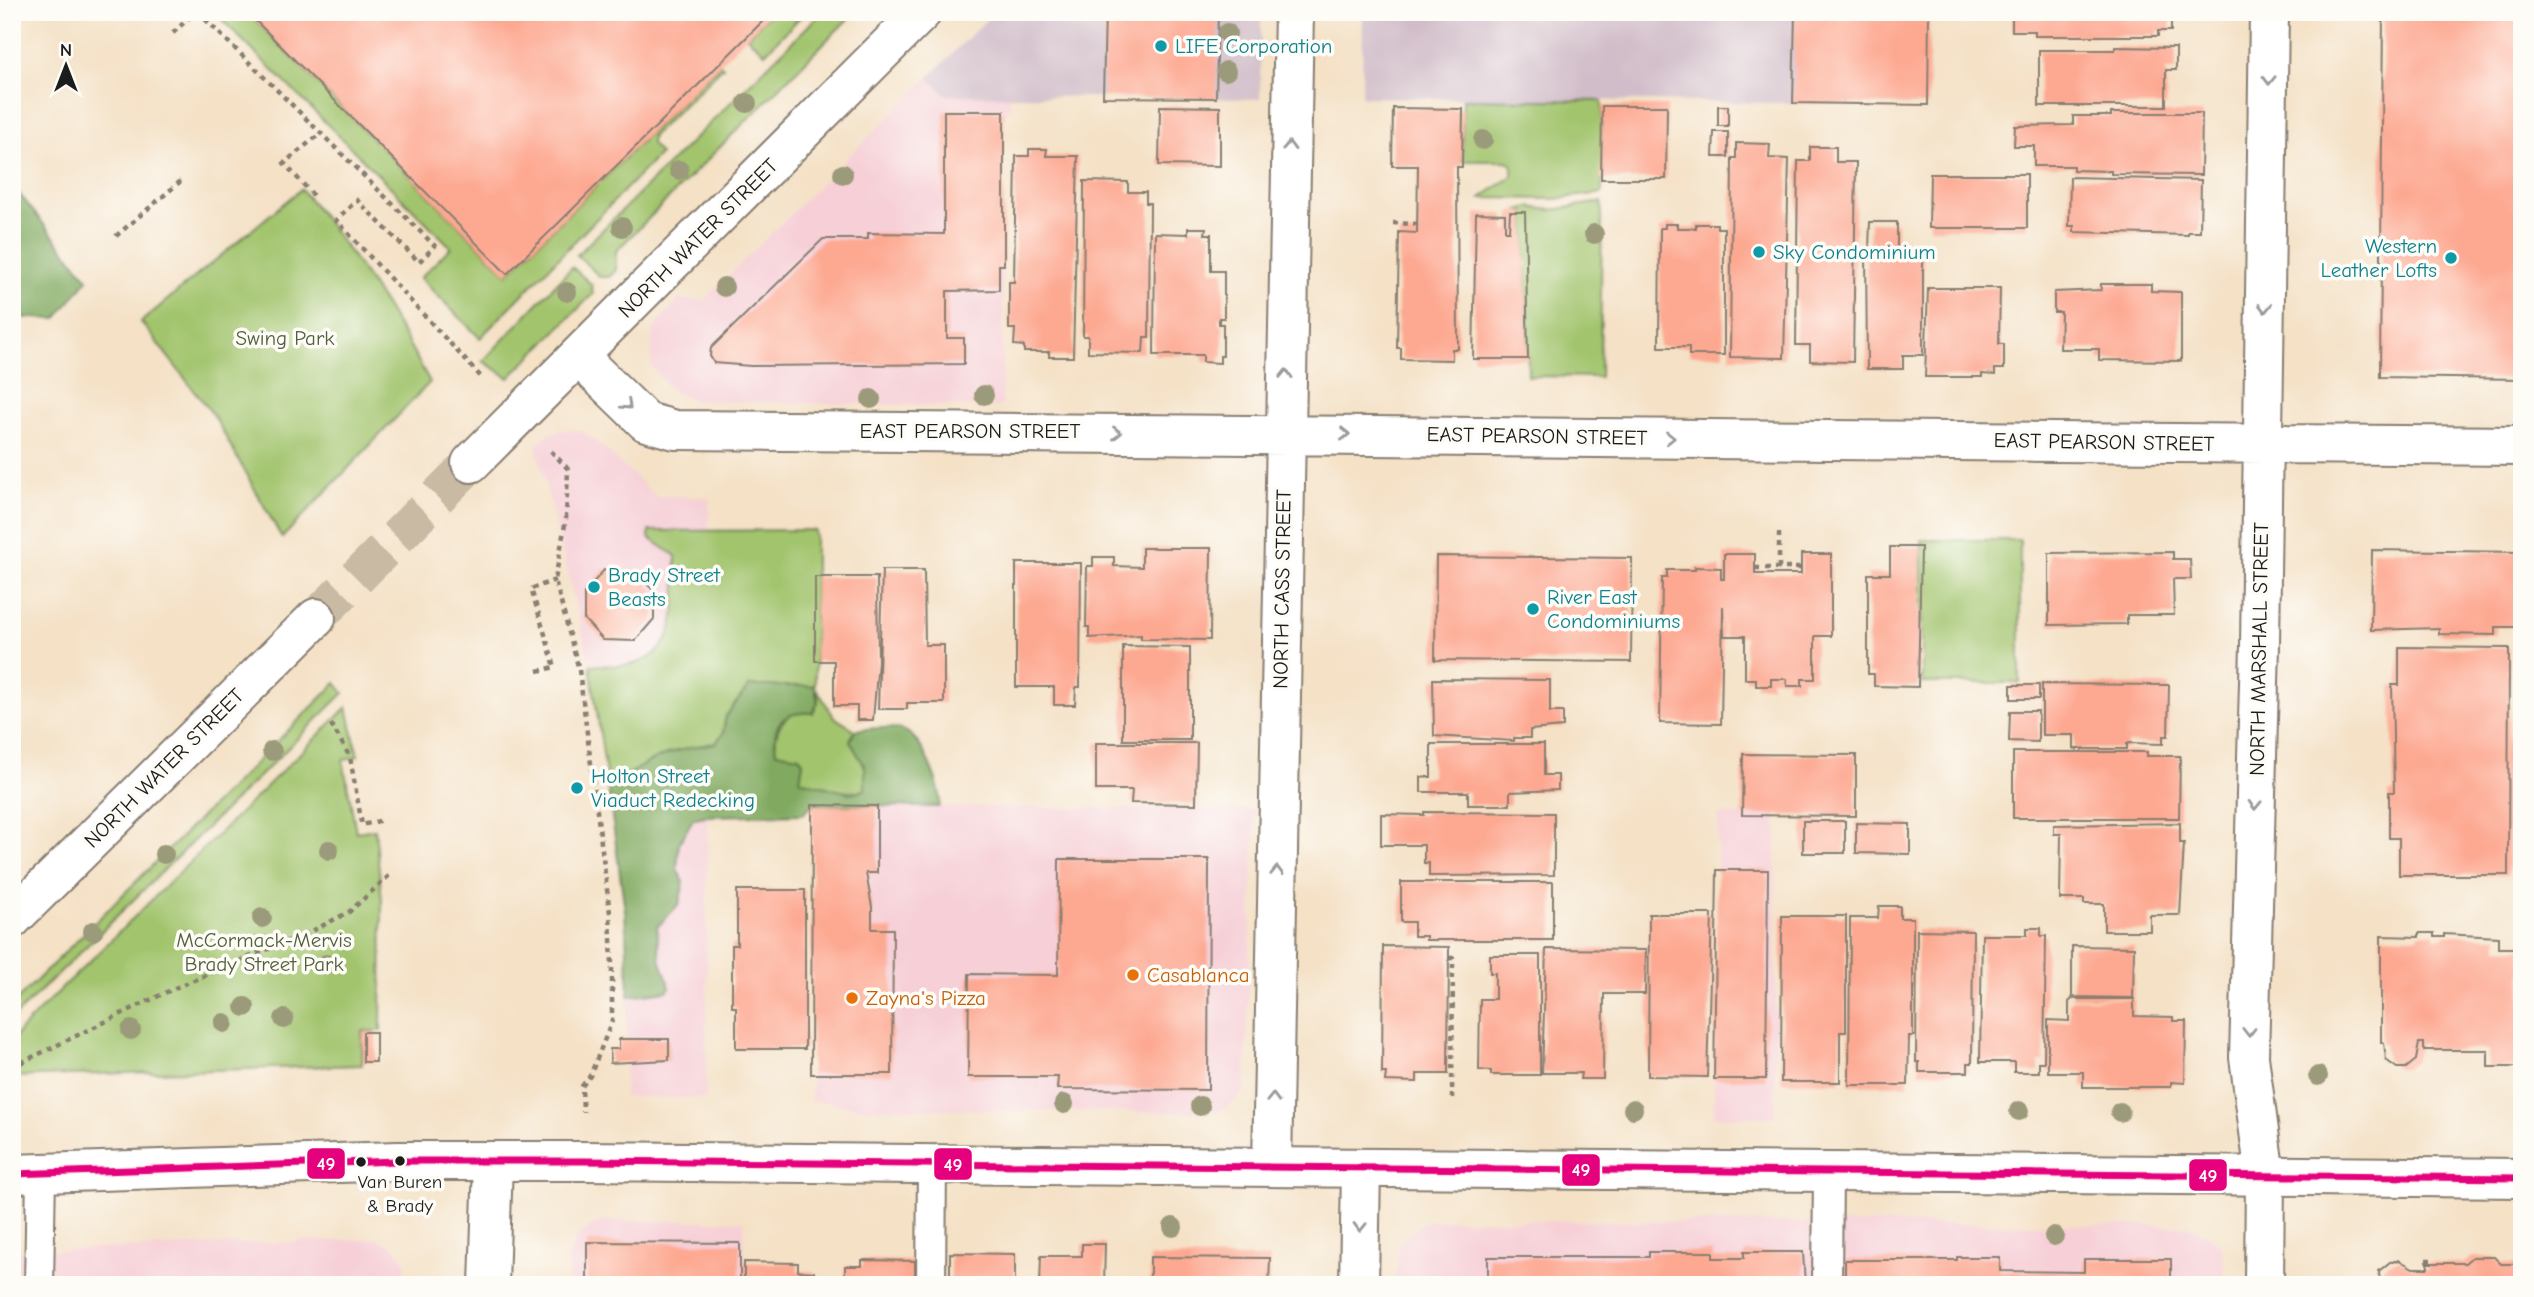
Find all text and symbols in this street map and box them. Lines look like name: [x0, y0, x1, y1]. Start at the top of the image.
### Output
north arrow: [32, 32, 102, 102]
place label: LIFE Corporation: [1175, 34, 1332, 58]
marker: LIFE Corporation: [1153, 38, 1169, 54]
text: N: [60, 39, 72, 61]
one-way arrow: [2261, 75, 2276, 86]
one-way arrow: [1282, 141, 1297, 152]
street label: NORTH WATER STREET: [613, 153, 783, 323]
place label: Western Leather Lofts: [2321, 234, 2437, 282]
place label: Sky Condominium: [1773, 240, 1936, 264]
marker: Sky Condominium: [1751, 244, 1767, 260]
marker: Western Leather Lofts: [2443, 250, 2459, 266]
one-way arrow: [2257, 303, 2273, 314]
park label: Swing Park: [236, 326, 334, 350]
one-way arrow: [1278, 368, 1293, 379]
one-way arrow: [619, 397, 632, 410]
street label: EAST PEARSON STREET: [860, 419, 1080, 443]
street label: EAST PEARSON STREET: [1426, 422, 1648, 450]
one-way arrow: [1112, 425, 1123, 441]
one-way arrow: [1340, 426, 1350, 442]
street label: EAST PEARSON STREET: [1993, 428, 2215, 456]
one-way arrow: [1665, 430, 1676, 446]
street label: NORTH CASS STREET: [1268, 489, 1296, 689]
street label: NORTH MARSHALL STREET: [2245, 522, 2273, 776]
place label: Brady Street Beasts: [608, 563, 721, 611]
marker: Brady Street Beasts: [586, 579, 602, 595]
place label: River East Condominiums: [1547, 585, 1680, 633]
marker: River East Condominiums: [1525, 601, 1541, 617]
street label: NORTH WATER STREET: [79, 683, 249, 853]
place label: Holton Street Viaduct Redecking: [591, 764, 755, 812]
marker: Holton Street Viaduct Redecking: [569, 780, 585, 796]
one-way arrow: [2247, 800, 2262, 811]
one-way arrow: [1269, 865, 1285, 876]
park label: McCormack-Mervis Brady Street Park: [176, 928, 352, 976]
place label: Casablanca: [1147, 963, 1249, 987]
marker: Casablanca: [1125, 967, 1141, 983]
place label: Zayna's Pizza: [866, 986, 986, 1010]
marker: Zayna's Pizza: [844, 990, 860, 1006]
one-way arrow: [2241, 1028, 2257, 1038]
one-way arrow: [1265, 1093, 1281, 1103]
line badge: 49: [306, 1147, 346, 1180]
line badge: 49: [933, 1147, 973, 1181]
text: 49: [317, 1153, 335, 1175]
line badge: 49: [1561, 1153, 1601, 1187]
marker: Van Buren & Brady: [393, 1154, 407, 1168]
text: 49: [944, 1154, 962, 1176]
unlabelled marker: [354, 1155, 368, 1169]
line badge: 49: [2188, 1158, 2228, 1192]
text: 49: [1572, 1159, 1590, 1181]
text: 49: [2199, 1165, 2217, 1187]
place label: Van Buren & Brady: [358, 1171, 442, 1217]
one-way arrow: [1353, 1221, 1368, 1232]

